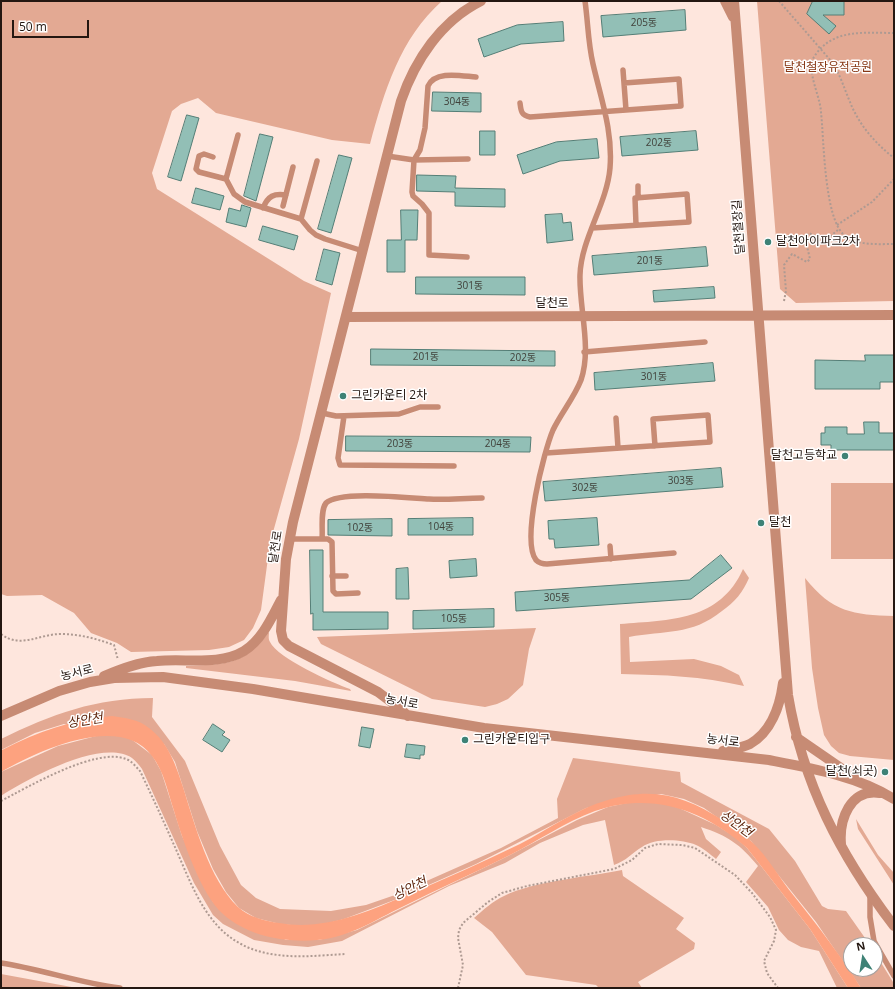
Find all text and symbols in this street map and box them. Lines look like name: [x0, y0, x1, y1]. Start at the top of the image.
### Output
scale bar: [14, 12, 91, 38]
house number: 205동: [631, 17, 657, 29]
text: 50 m: [19, 18, 47, 35]
park label: 달천철장유적공원: [784, 61, 872, 75]
house number: 304동: [444, 96, 470, 108]
house number: 202동: [646, 137, 672, 149]
street label: 달천철장길: [730, 199, 748, 255]
place label: 달천아이파크2차: [776, 235, 860, 249]
marker: 달천아이파크2차: [763, 237, 773, 247]
house number: 201동: [637, 255, 663, 267]
house number: 301동: [457, 280, 483, 292]
street label: 달천로: [535, 297, 569, 311]
house number: 201동: [413, 351, 439, 363]
house number: 202동: [510, 352, 536, 364]
house number: 301동: [641, 371, 667, 383]
place label: 그린카운티 2차: [351, 389, 427, 403]
marker: 그린카운티 2차: [338, 391, 348, 401]
house number: 203동: [387, 438, 413, 450]
house number: 204동: [485, 438, 511, 450]
place label: 달천고등학교: [771, 449, 837, 463]
marker: 달천고등학교: [840, 451, 850, 461]
house number: 303동: [668, 475, 694, 487]
house number: 302동: [572, 482, 598, 494]
place label: 달천: [769, 516, 791, 530]
marker: 달천: [756, 518, 766, 528]
house number: 104동: [428, 521, 454, 533]
house number: 102동: [347, 522, 373, 534]
street label: 달천로: [266, 530, 286, 564]
house number: 305동: [544, 592, 570, 604]
house number: 105동: [441, 613, 467, 625]
street label: 농서로: [59, 662, 95, 684]
street label: 농서로: [384, 692, 420, 712]
water label: 상안천: [66, 710, 104, 732]
street label: 농서로: [706, 732, 740, 750]
place label: 그린카운티입구: [473, 733, 550, 747]
marker: 그린카운티입구: [460, 735, 470, 745]
place label: 달천(쇠곳): [826, 765, 877, 779]
marker: 달천(쇠곳): [880, 767, 890, 777]
water label: 상안천: [717, 807, 755, 841]
water label: 상안천: [390, 874, 430, 904]
north arrow: [843, 937, 883, 977]
text: N: [855, 937, 867, 954]

